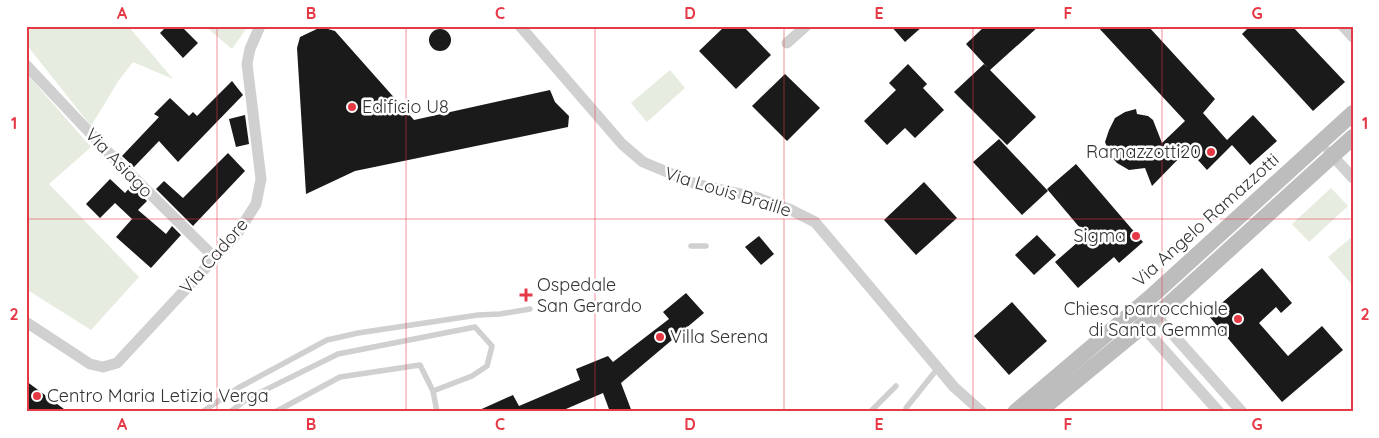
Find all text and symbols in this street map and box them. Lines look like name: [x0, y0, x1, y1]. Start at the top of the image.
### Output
text: A: [117, 3, 128, 23]
text: B: [306, 3, 316, 23]
text: C: [495, 3, 505, 23]
text: D: [684, 3, 696, 23]
text: E: [874, 3, 884, 23]
text: F: [1064, 3, 1073, 23]
text: G: [1251, 3, 1263, 23]
place label: Edificio U8: [362, 95, 449, 118]
marker: Edificio U8: [346, 101, 358, 113]
text: 1: [11, 113, 17, 133]
text: 1: [1362, 113, 1368, 133]
street label: Via Asiago: [80, 123, 158, 202]
place label: Ramazzotti20: [1086, 140, 1201, 163]
marker: Ramazzotti20: [1205, 146, 1217, 158]
street label: Via Angelo Ramazzotti: [1128, 148, 1284, 291]
street label: Via Louis Braille: [662, 161, 794, 222]
street label: Via Cadore: [175, 213, 253, 298]
place label: Sigma: [1073, 224, 1126, 247]
marker: Sigma: [1130, 230, 1142, 242]
place label: Ospedale San Gerardo: [537, 273, 642, 317]
marker: Ospedale San Gerardo: [519, 288, 533, 302]
place label: Chiesa parrocchiale di Santa Gemma: [1064, 297, 1228, 341]
text: 2: [9, 304, 19, 324]
text: 2: [1360, 304, 1370, 324]
marker: Chiesa parrocchiale di Santa Gemma: [1232, 313, 1244, 325]
place label: Villa Serena: [670, 325, 768, 348]
marker: Villa Serena: [654, 331, 666, 343]
place label: Centro Maria Letizia Verga: [47, 384, 269, 407]
marker: Centro Maria Letizia Verga: [31, 390, 43, 402]
text: A: [117, 414, 128, 434]
text: B: [306, 414, 316, 434]
text: C: [495, 414, 505, 434]
text: D: [684, 414, 696, 434]
text: E: [874, 414, 884, 434]
text: F: [1064, 414, 1073, 434]
text: G: [1251, 414, 1263, 434]

